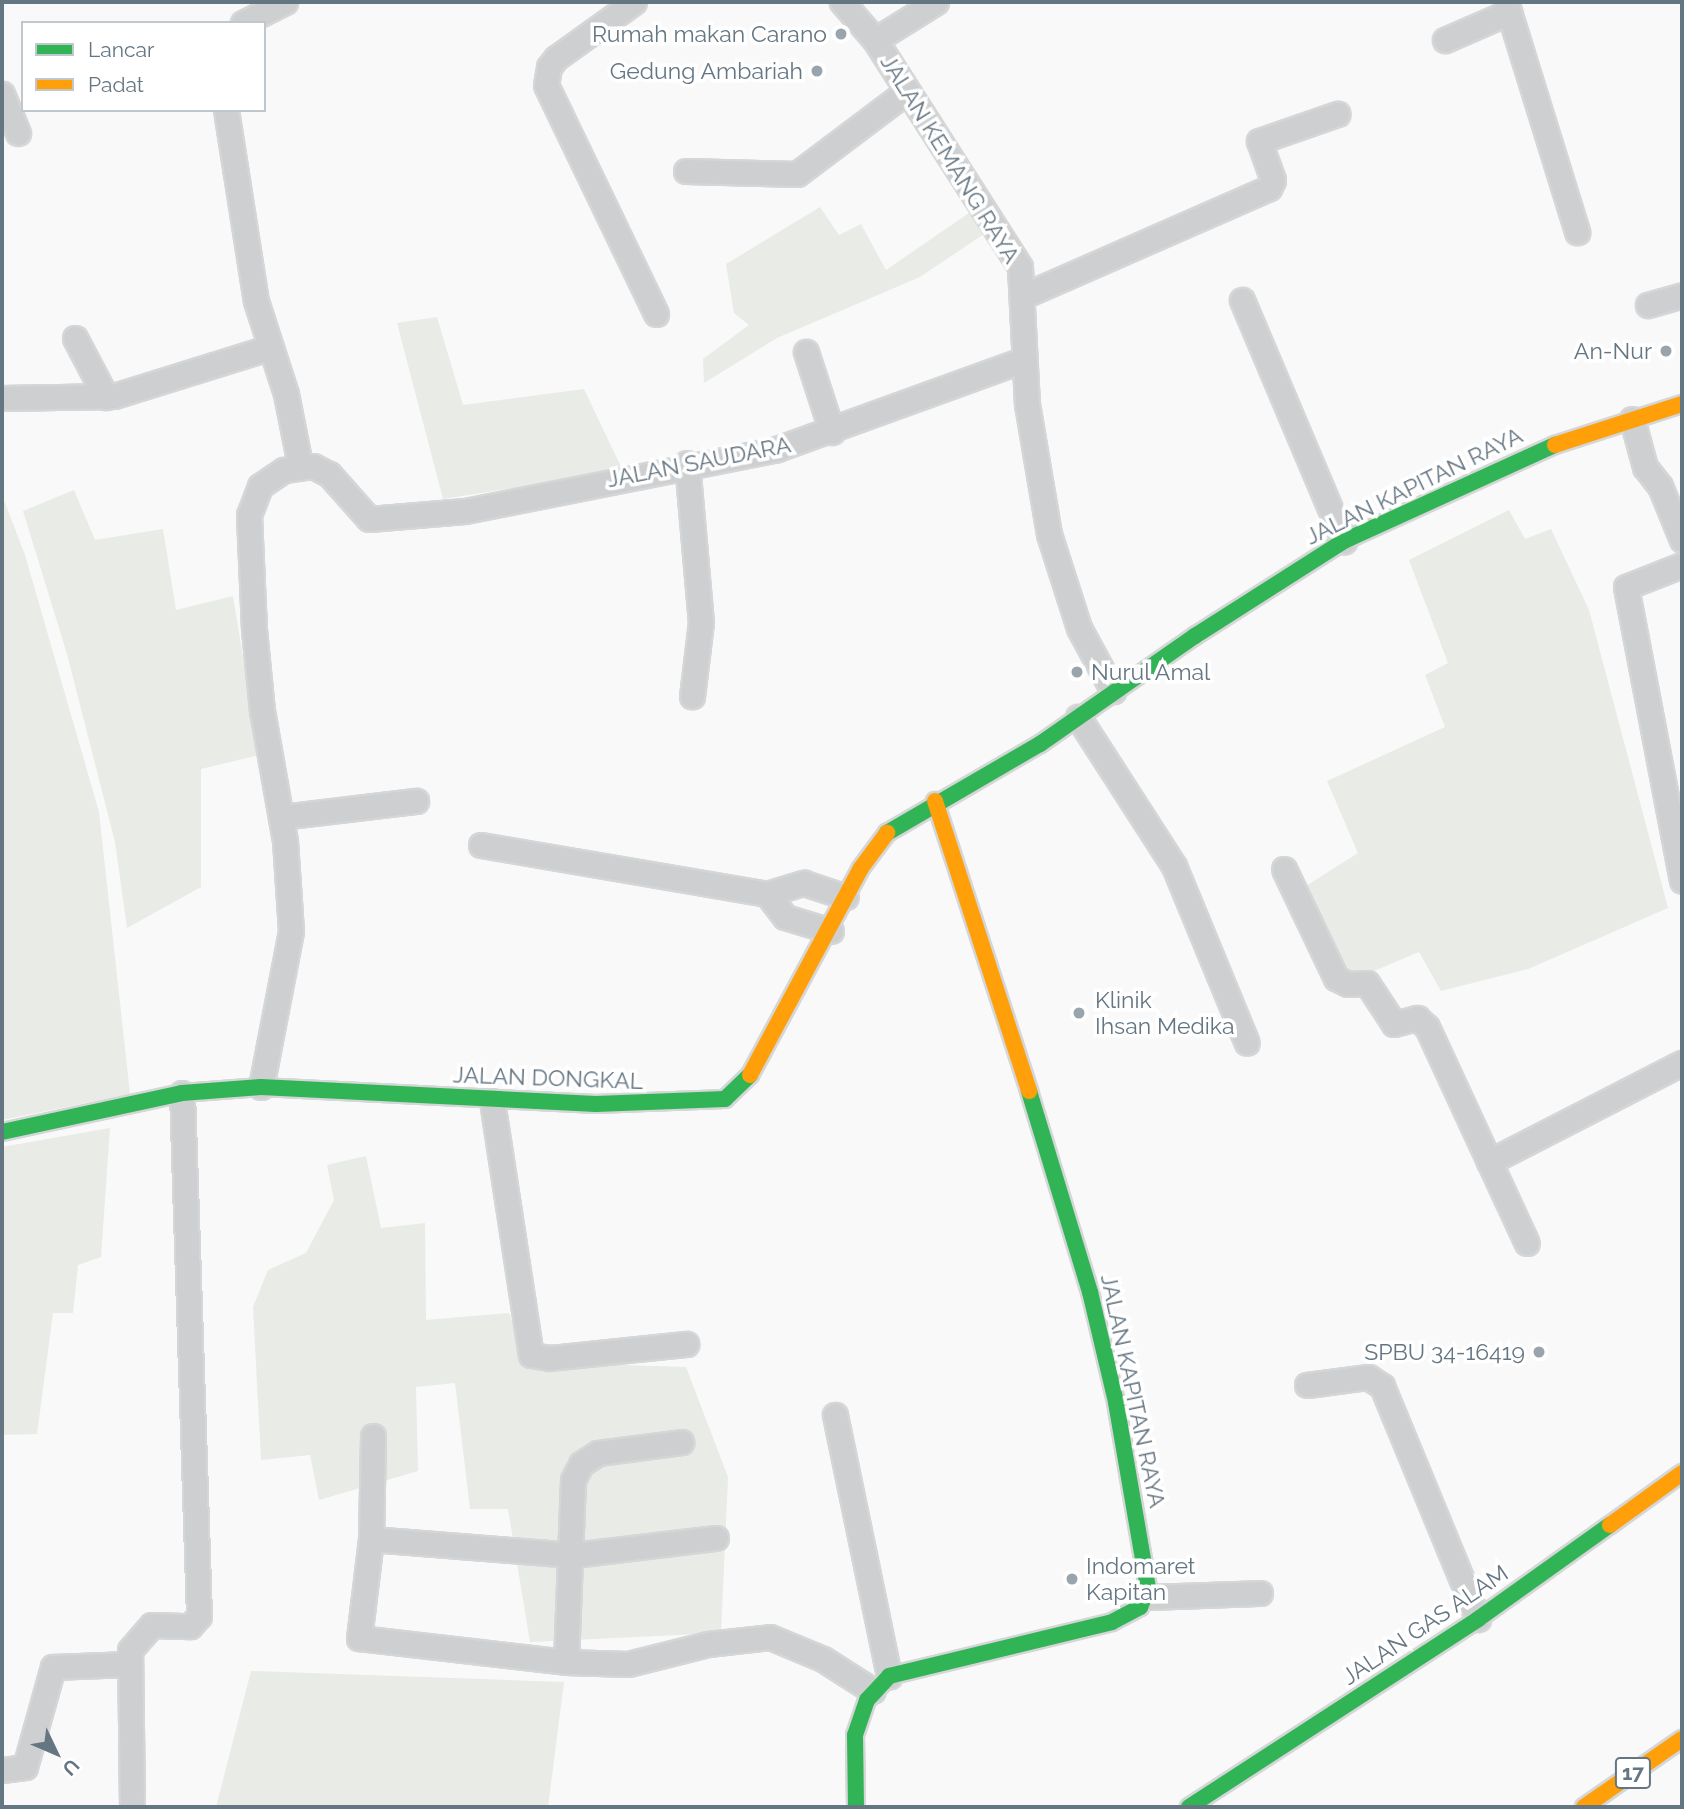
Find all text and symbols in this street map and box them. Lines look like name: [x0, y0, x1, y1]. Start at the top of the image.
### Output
place label: Rumah makan Carano: [592, 20, 827, 48]
legend: [21, 21, 266, 112]
marker: Rumah makan Carano: [833, 26, 849, 42]
text: Lancar: [88, 37, 154, 62]
street label: JALAN KEMANG RAYA: [874, 50, 1026, 268]
place label: Gedung Ambariah: [609, 57, 803, 85]
marker: Gedung Ambariah: [809, 63, 825, 79]
text: Padat: [88, 72, 144, 97]
place label: An-Nur: [1574, 337, 1652, 365]
marker: An-Nur: [1658, 343, 1674, 359]
street label: JALAN KAPITAN RAYA: [1301, 421, 1527, 551]
street label: JALAN SAUDARA: [605, 431, 793, 493]
place label: Nurul Amal: [1091, 658, 1212, 686]
marker: Nurul Amal: [1069, 664, 1085, 680]
place label: Klinik Ihsan Medika: [1095, 986, 1235, 1040]
marker: Klinik Ihsan Medika: [1069, 1003, 1089, 1023]
street label: JALAN DONGKAL: [452, 1061, 644, 1095]
street label: JALAN KAPITAN RAYA: [1095, 1272, 1171, 1510]
place label: SPBU 34-16419: [1364, 1338, 1525, 1366]
marker: SPBU 34-16419: [1531, 1344, 1547, 1360]
place label: Indomaret Kapitan: [1086, 1552, 1196, 1606]
street label: JALAN GAS ALAM: [1336, 1559, 1514, 1691]
marker: Indomaret Kapitan: [1064, 1571, 1080, 1587]
north arrow: [21, 1718, 91, 1788]
text: U: [58, 1755, 84, 1780]
road number: 17: [1614, 1756, 1652, 1790]

